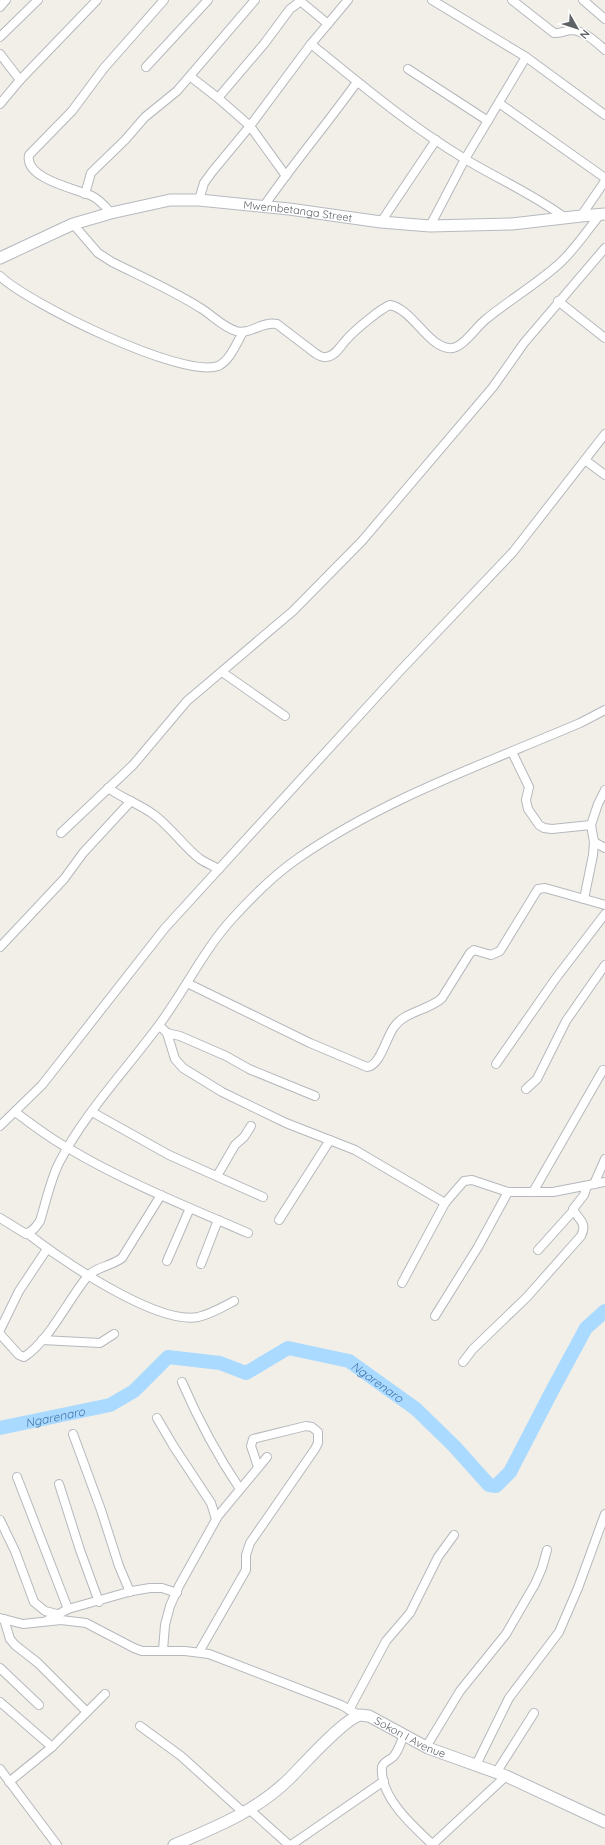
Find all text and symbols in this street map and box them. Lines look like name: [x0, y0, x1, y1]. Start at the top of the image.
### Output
north arrow: [557, 8, 597, 48]
text: N: [577, 27, 593, 42]
street label: Mwembetanga Street: [243, 197, 354, 225]
water label: Ngarenaro: [349, 1358, 407, 1406]
water label: Ngarenaro: [24, 1403, 87, 1430]
street label: Sokon I Avenue: [372, 1713, 448, 1761]

